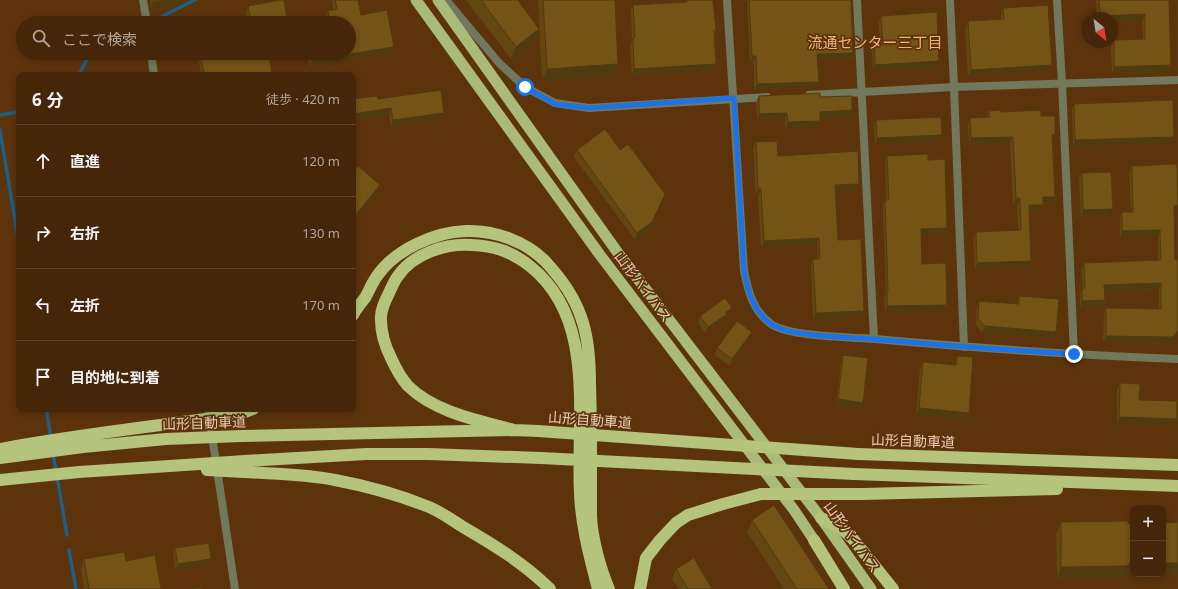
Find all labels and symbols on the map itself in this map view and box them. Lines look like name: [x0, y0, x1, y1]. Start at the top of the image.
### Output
north arrow: [1082, 12, 1118, 48]
district label: 流通センター三丁目: [807, 32, 943, 52]
route start: [516, 78, 534, 96]
street label: 山形バイパス: [611, 248, 676, 326]
route end: [1065, 345, 1083, 363]
street label: 山形自動車道: [547, 407, 633, 432]
street label: 山形自動車道: [162, 412, 246, 433]
street label: 山形自動車道: [871, 430, 955, 451]
street label: 山形バイパス: [820, 497, 885, 576]

